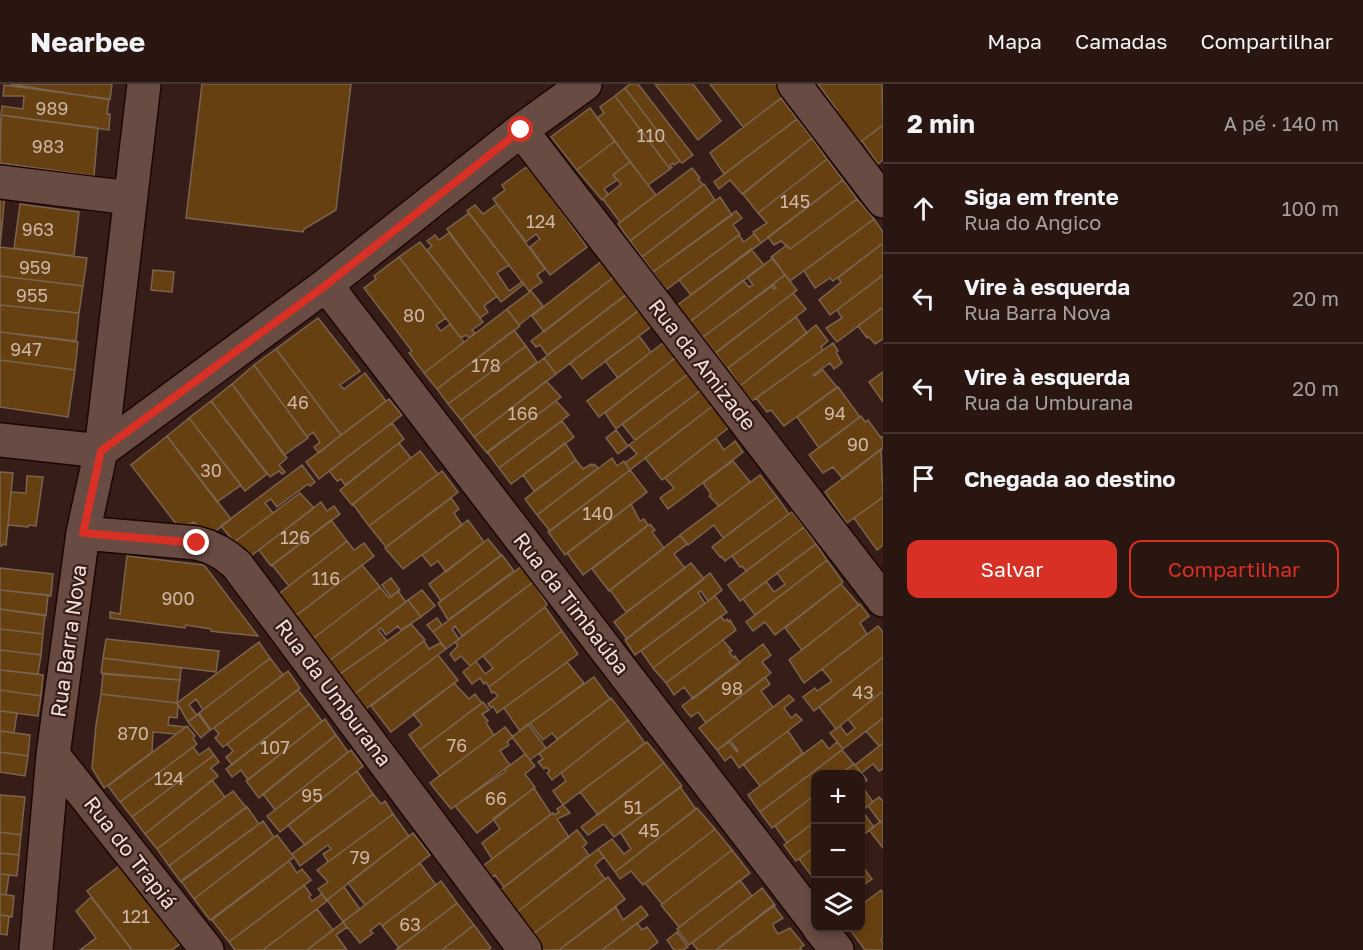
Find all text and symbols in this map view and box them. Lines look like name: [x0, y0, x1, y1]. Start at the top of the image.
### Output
text: Nearbee: [30, 25, 145, 58]
text: Mapa: [987, 28, 1042, 54]
text: Camadas: [1075, 28, 1167, 54]
text: Compartilhar: [1200, 28, 1333, 54]
house number: 989: [36, 97, 68, 119]
text: 2 min: [907, 108, 975, 139]
text: A pé · 140 m: [1224, 111, 1339, 135]
route start: [507, 116, 533, 142]
house number: 110: [637, 124, 665, 146]
house number: 983: [32, 135, 64, 157]
text: Siga em frente: [964, 183, 1119, 210]
house number: 145: [780, 190, 810, 212]
icon: ahead: [907, 192, 940, 225]
text: 100 m: [1282, 196, 1339, 220]
house number: 124: [526, 210, 556, 232]
text: Rua do Angico: [964, 210, 1101, 234]
house number: 963: [22, 218, 54, 240]
house number: 959: [19, 256, 51, 278]
text: Vire à esquerda: [964, 273, 1130, 300]
icon: left: [907, 282, 940, 315]
house number: 955: [16, 284, 48, 306]
text: 20 m: [1292, 286, 1339, 310]
street label: Rua da Amizade: [643, 293, 762, 435]
text: Rua Barra Nova: [964, 300, 1111, 324]
house number: 80: [403, 304, 425, 326]
house number: 947: [10, 338, 42, 360]
house number: 178: [471, 354, 501, 376]
text: Vire à esquerda: [964, 363, 1130, 390]
icon: left: [907, 372, 940, 405]
text: 20 m: [1292, 376, 1339, 400]
text: Rua da Umburana: [964, 390, 1133, 414]
house number: 46: [287, 391, 309, 413]
house number: 166: [508, 402, 538, 424]
house number: 94: [824, 402, 846, 424]
house number: 90: [847, 433, 869, 455]
house number: 30: [200, 459, 222, 481]
icon: arrive: [907, 462, 940, 495]
text: Chegada ao destino: [964, 465, 1176, 492]
house number: 140: [583, 502, 613, 524]
house number: 126: [280, 526, 310, 548]
street label: Rua da Timbaúba: [508, 527, 635, 680]
route end: [183, 529, 209, 555]
button: Salvar: [907, 540, 1117, 598]
button: Compartilhar: [1129, 540, 1339, 598]
street label: Rua Barra Nova: [44, 563, 92, 719]
house number: 116: [312, 567, 340, 589]
house number: 900: [161, 587, 195, 609]
street label: Rua da Umburana: [270, 614, 398, 771]
house number: 98: [721, 677, 743, 699]
house number: 43: [852, 681, 874, 703]
house number: 870: [117, 722, 149, 744]
house number: 76: [447, 734, 467, 756]
house number: 107: [260, 736, 290, 758]
house number: 124: [154, 767, 184, 789]
map controls: [811, 770, 865, 932]
button: +: [811, 770, 865, 824]
house number: 95: [301, 784, 323, 806]
house number: 66: [485, 787, 507, 809]
street label: Rua do Trapiá: [79, 791, 183, 914]
house number: 51: [623, 796, 643, 818]
house number: 45: [638, 819, 660, 841]
button: −: [811, 824, 865, 878]
house number: 79: [350, 846, 370, 868]
button: layers: [811, 878, 865, 932]
house number: 121: [122, 905, 150, 927]
house number: 63: [399, 913, 421, 935]

